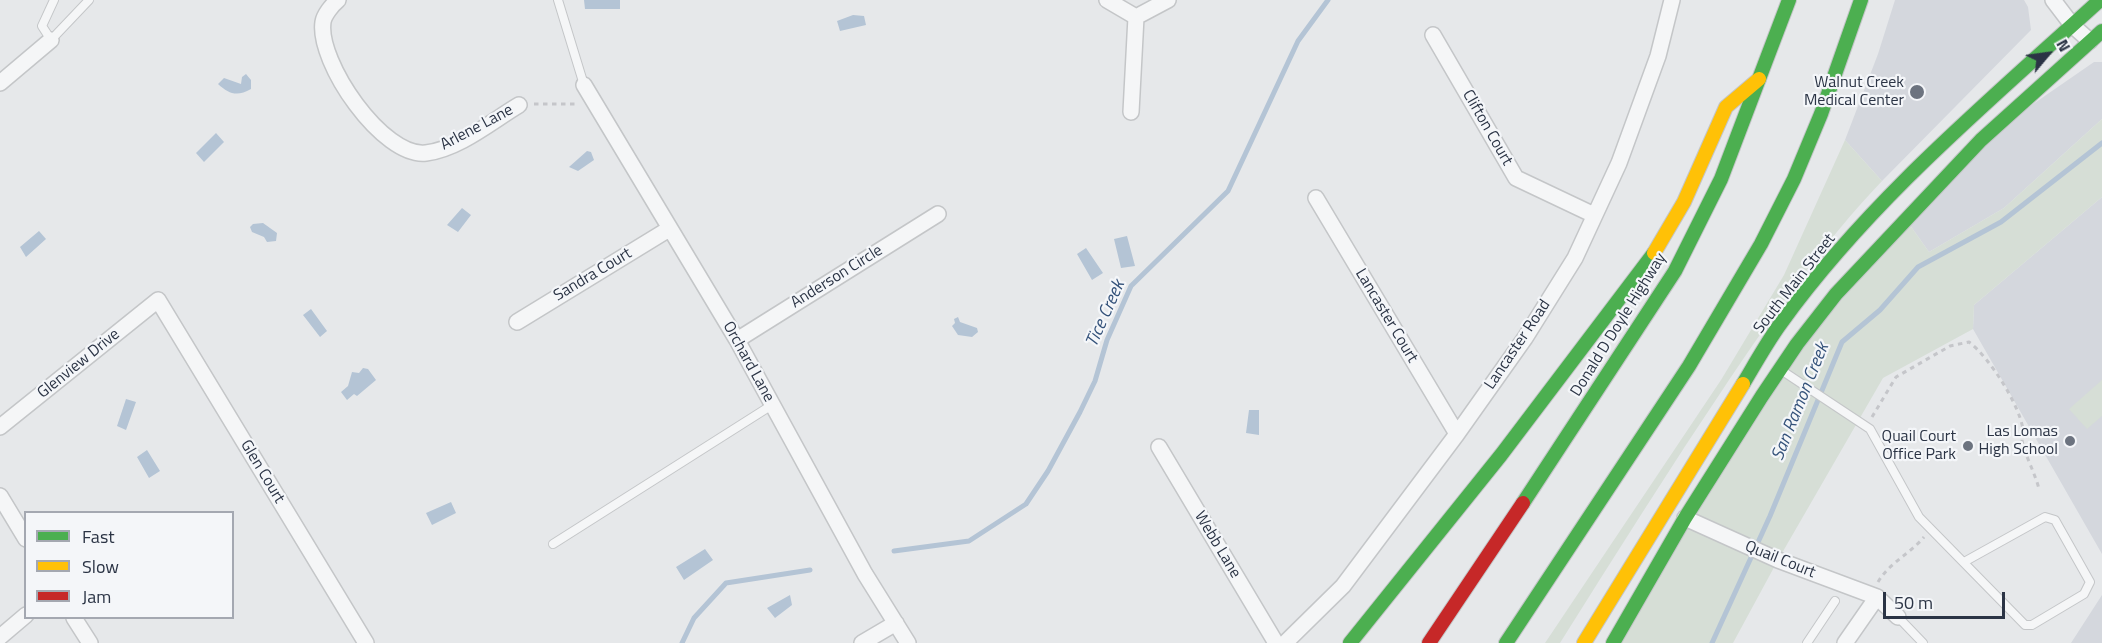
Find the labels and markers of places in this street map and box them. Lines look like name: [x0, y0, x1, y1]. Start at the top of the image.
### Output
place label: Walnut Creek Medical Center: [1804, 73, 1904, 111]
marker: Walnut Creek Medical Center: [1908, 83, 1926, 101]
place label: Las Lomas High School: [1979, 422, 2058, 460]
place label: Quail Court Office Park: [1882, 427, 1956, 465]
marker: Las Lomas High School: [2063, 434, 2077, 448]
marker: Quail Court Office Park: [1961, 439, 1975, 453]

